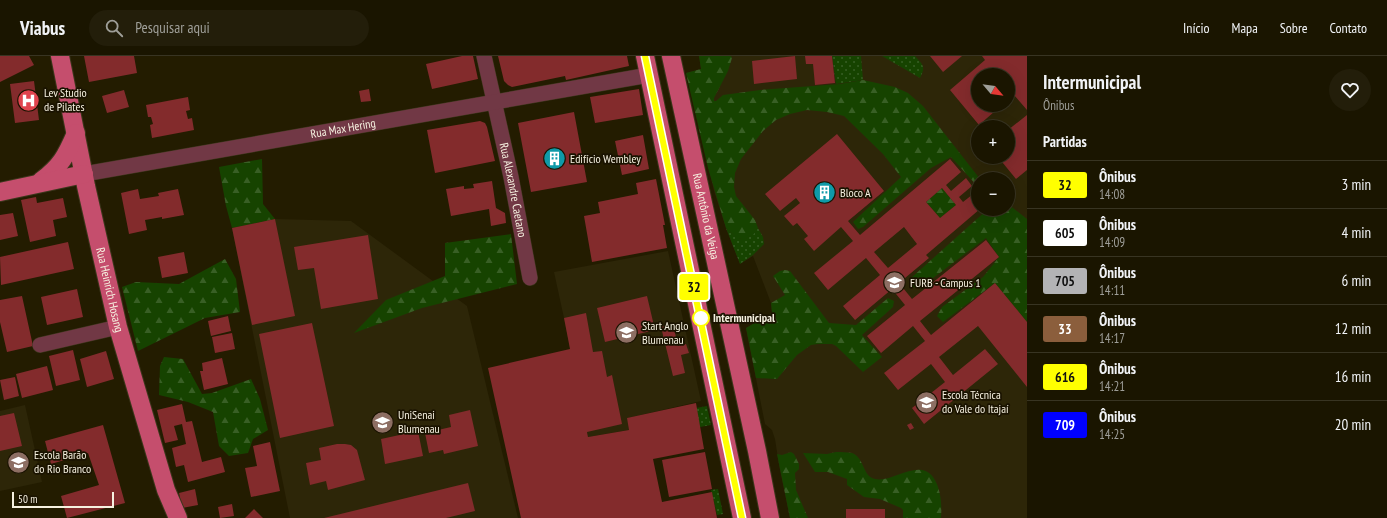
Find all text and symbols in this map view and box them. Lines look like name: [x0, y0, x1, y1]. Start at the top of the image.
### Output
search box: [89, 10, 369, 46]
text: Viabus: [20, 16, 65, 40]
icon: search: [103, 17, 125, 39]
text: Pesquisar aqui: [135, 18, 210, 37]
text: Início: [1183, 19, 1210, 37]
text: Mapa: [1232, 19, 1258, 37]
text: Sobre: [1280, 19, 1308, 37]
text: Contato: [1330, 19, 1367, 37]
north arrow: [971, 68, 1015, 112]
map controls: [971, 68, 1015, 216]
button: heart: [1329, 69, 1371, 111]
text: Intermunicipal: [1043, 70, 1141, 94]
place label: Lev Studio de Pilates: [44, 85, 87, 114]
hospital icon: Lev Studio de Pilates: [16, 87, 42, 113]
text: Ônibus: [1043, 97, 1074, 114]
street label: Rua Max Hering: [309, 115, 377, 141]
button: +: [971, 120, 1015, 164]
text: Partidas: [1043, 132, 1087, 151]
street label: Rua Alexandre Caetano: [497, 141, 530, 238]
building icon: Edifício Wembley: [541, 146, 567, 172]
place label: Edifício Wembley: [570, 151, 641, 166]
text: Ônibus: [1099, 167, 1136, 186]
street label: Rua Antônio da Veiga: [690, 172, 723, 261]
button: −: [971, 172, 1015, 216]
text: 3 min: [1341, 175, 1371, 194]
text: 32: [1058, 176, 1072, 194]
building icon: Bloco A: [812, 180, 838, 206]
place label: Bloco A: [840, 185, 871, 200]
text: 14:08: [1099, 186, 1125, 203]
text: Ônibus: [1099, 215, 1136, 234]
text: 4 min: [1341, 223, 1371, 242]
text: 605: [1055, 224, 1075, 242]
text: 14:09: [1099, 234, 1125, 251]
street label: Rua Heinrich Hosang: [93, 246, 127, 334]
text: Ônibus: [1099, 263, 1136, 282]
school or university icon: FURB - Campus 1: [882, 270, 908, 296]
text: 6 min: [1341, 271, 1371, 290]
text: 705: [1055, 272, 1075, 290]
line badge: 32: [676, 274, 712, 300]
place label: FURB - Campus 1: [910, 275, 981, 290]
text: 32: [687, 278, 701, 296]
text: 14:11: [1099, 282, 1125, 299]
marker: Intermunicipal: [692, 309, 710, 327]
place label: Intermunicipal: [713, 310, 775, 325]
text: Ônibus: [1099, 311, 1136, 330]
place label: Start Anglo Blumenau: [642, 318, 688, 347]
text: 12 min: [1335, 319, 1371, 338]
school or university icon: Start Anglo Blumenau: [613, 320, 639, 346]
text: 33: [1058, 320, 1072, 338]
text: 14:17: [1099, 330, 1125, 347]
text: Ônibus: [1099, 359, 1136, 378]
text: 16 min: [1335, 367, 1371, 386]
text: 616: [1055, 368, 1075, 386]
text: 14:21: [1099, 378, 1125, 395]
place label: Escola Técnica do Vale do Itajaí: [942, 387, 1009, 416]
school or university icon: Escola Técnica do Vale do Itajaí: [914, 389, 940, 415]
place label: UniSenai Blumenau: [398, 407, 440, 436]
text: Ônibus: [1099, 407, 1136, 426]
school or university icon: UniSenai Blumenau: [370, 409, 396, 435]
text: 20 min: [1335, 415, 1371, 434]
text: 709: [1055, 416, 1075, 434]
text: 14:25: [1099, 426, 1125, 443]
place label: Escola Barão do Rio Branco: [34, 447, 91, 476]
school or university icon: Escola Barão do Rio Branco: [6, 449, 32, 475]
scale bar: [12, 490, 114, 509]
text: 50 m: [18, 492, 37, 506]

